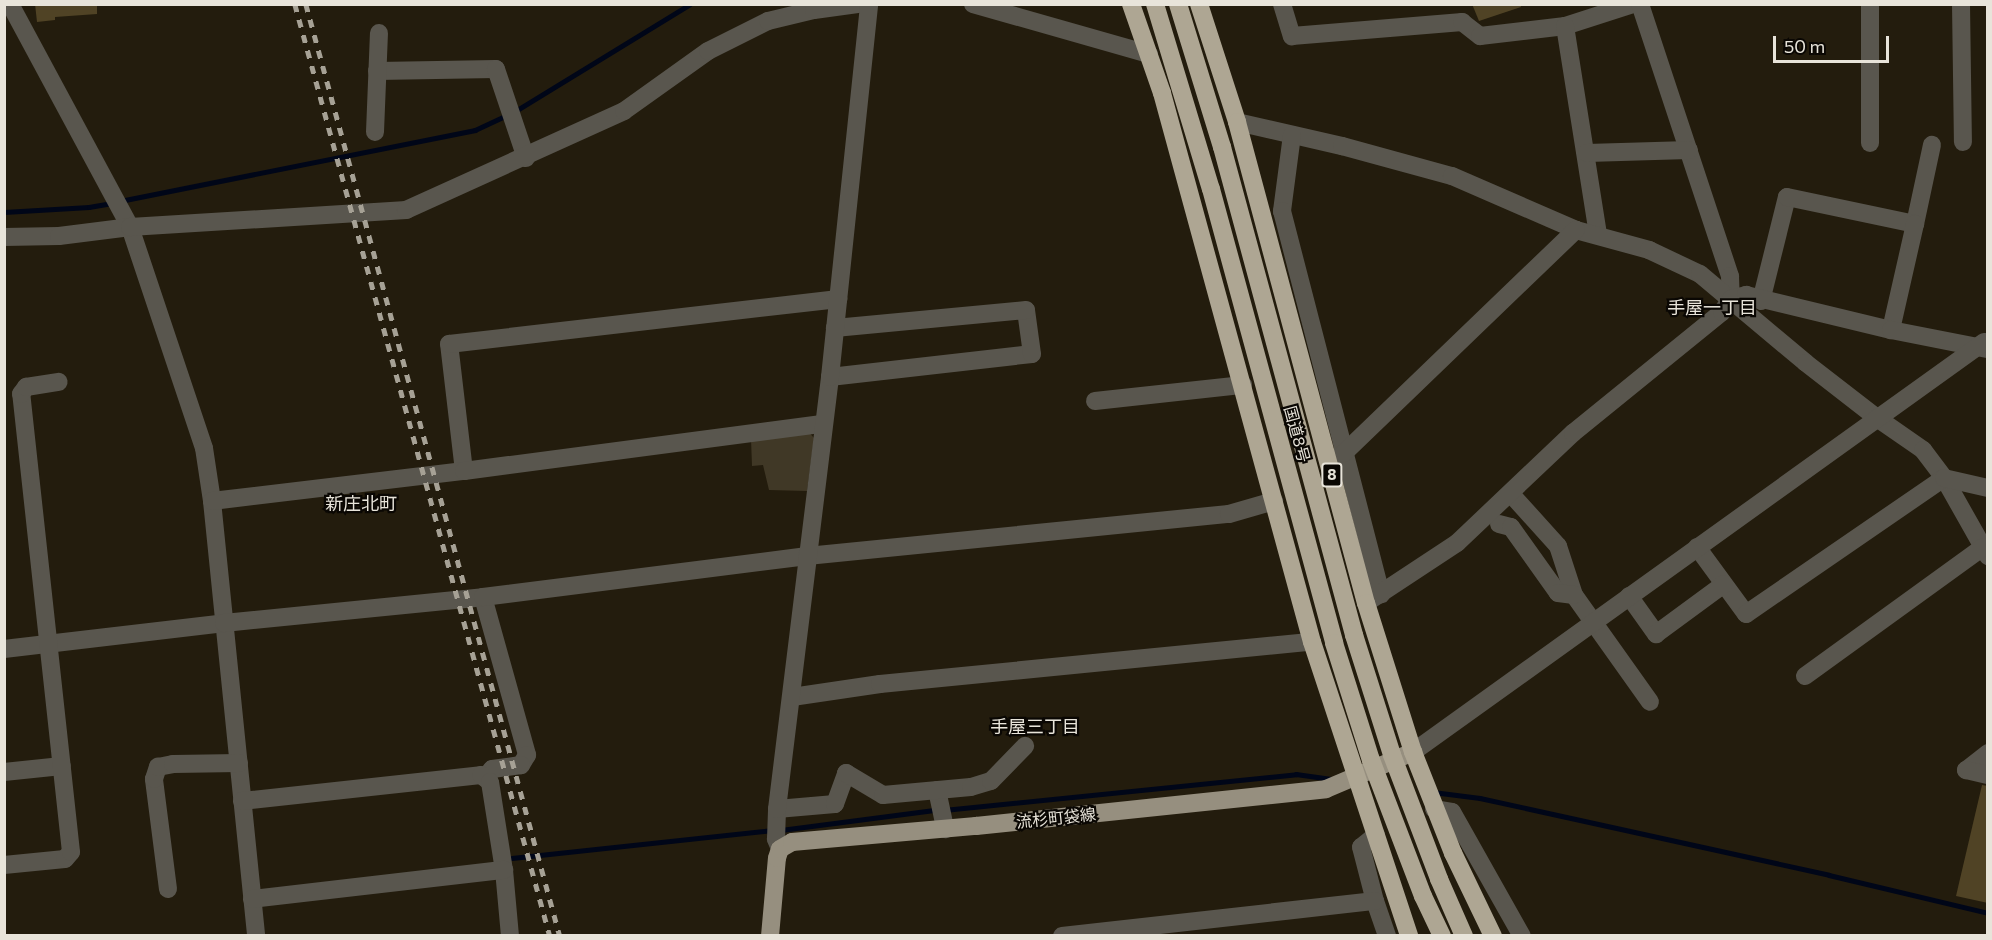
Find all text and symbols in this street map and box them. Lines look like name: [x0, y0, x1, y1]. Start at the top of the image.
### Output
scale bar: [1776, 24, 1892, 62]
text: 50 m: [1784, 35, 1825, 57]
district label: 手屋一丁目: [1667, 296, 1757, 318]
street label: 国道8号: [1280, 404, 1314, 464]
road number: 8: [1320, 463, 1344, 487]
district label: 新庄北町: [325, 492, 397, 514]
district label: 手屋三丁目: [990, 715, 1080, 737]
street label: 流杉町袋線: [1015, 804, 1097, 832]

